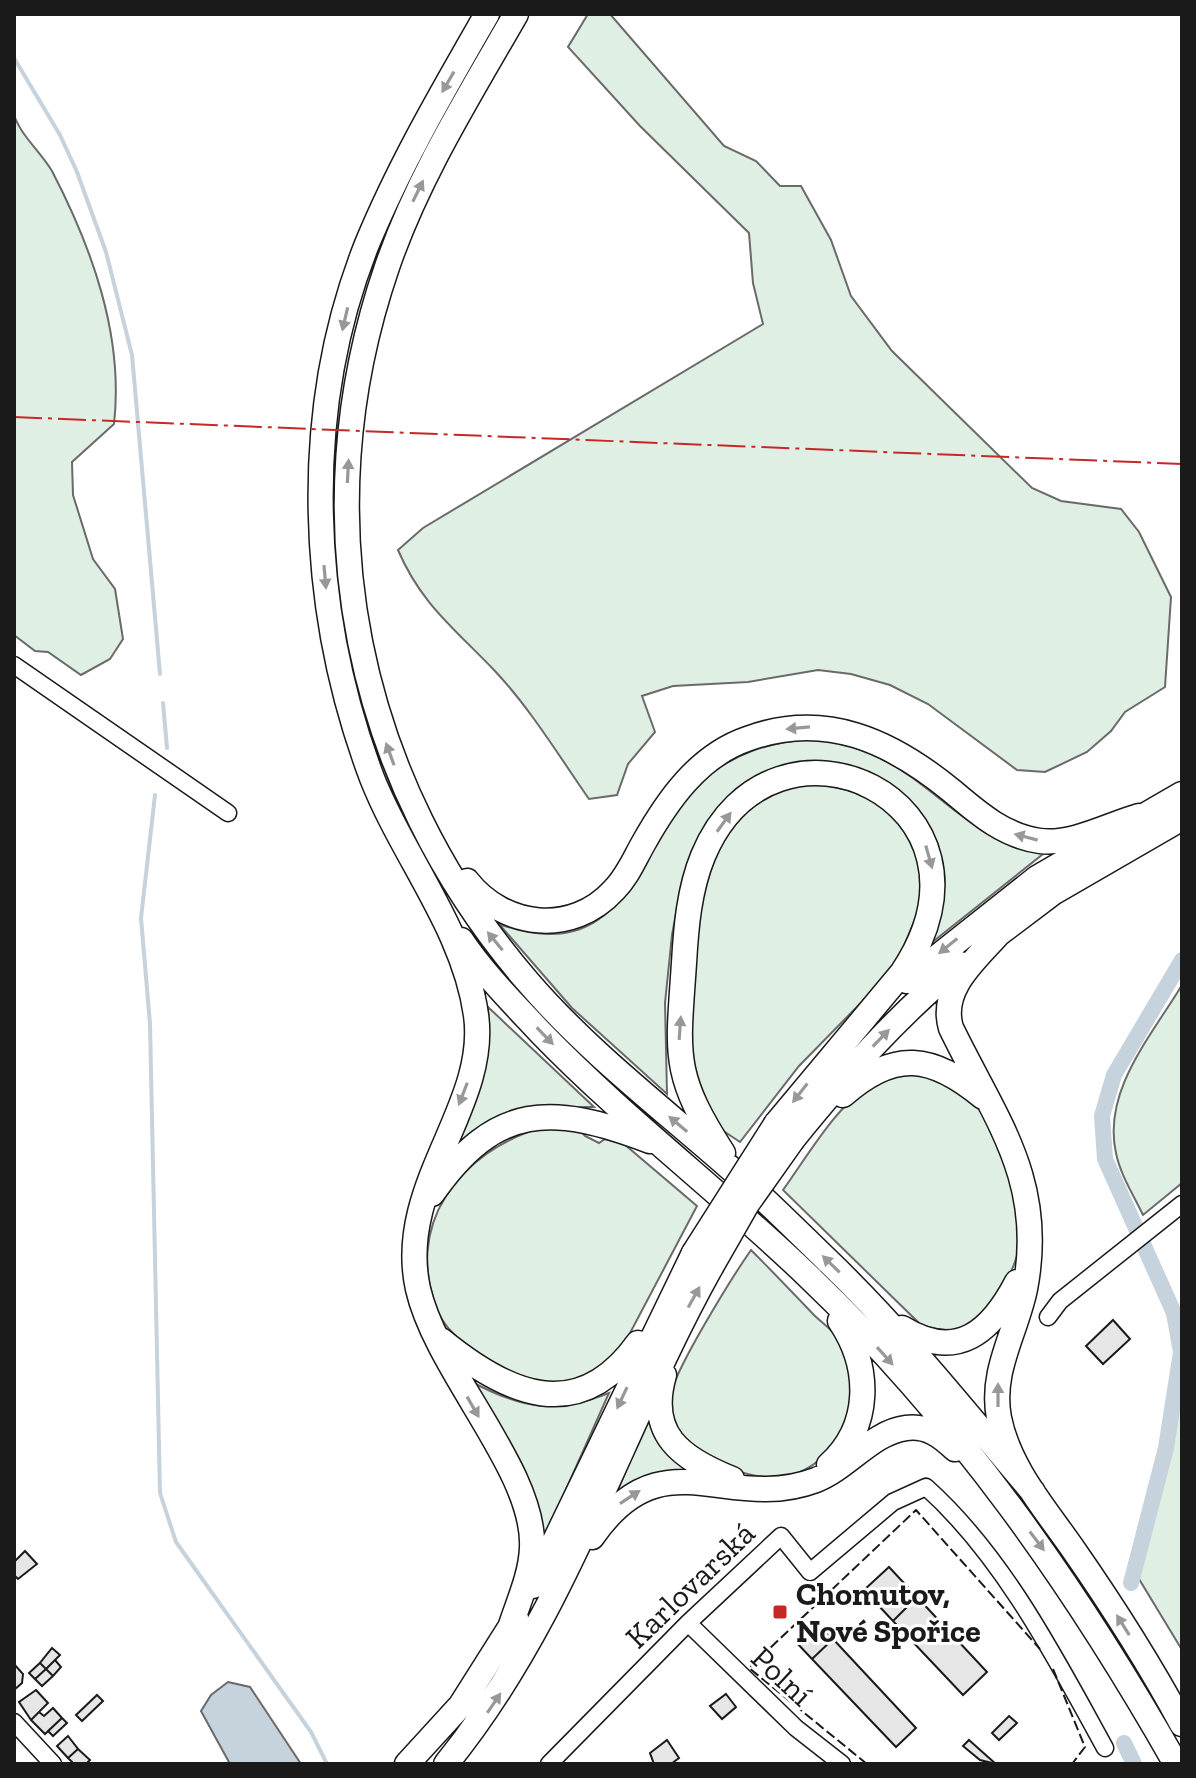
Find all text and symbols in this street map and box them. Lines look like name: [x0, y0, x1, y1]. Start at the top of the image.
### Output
one-way arrow: [441, 71, 455, 93]
one-way arrow: [412, 179, 425, 202]
one-way arrow: [338, 307, 350, 332]
one-way arrow: [341, 458, 354, 483]
one-way arrow: [319, 565, 332, 590]
one-way arrow: [785, 722, 810, 735]
one-way arrow: [384, 742, 396, 766]
one-way arrow: [716, 811, 731, 832]
one-way arrow: [1013, 830, 1038, 842]
one-way arrow: [923, 845, 935, 870]
one-way arrow: [487, 931, 503, 951]
one-way arrow: [938, 937, 958, 954]
one-way arrow: [674, 1015, 687, 1040]
one-way arrow: [536, 1027, 554, 1046]
one-way arrow: [871, 1028, 889, 1047]
one-way arrow: [456, 1082, 469, 1106]
one-way arrow: [793, 1083, 809, 1103]
one-way arrow: [668, 1116, 688, 1133]
one-way arrow: [822, 1255, 841, 1274]
one-way arrow: [687, 1285, 701, 1308]
one-way arrow: [876, 1346, 894, 1365]
one-way arrow: [992, 1382, 1004, 1407]
one-way arrow: [615, 1386, 629, 1410]
one-way arrow: [466, 1395, 480, 1418]
one-way arrow: [620, 1489, 641, 1504]
street label: Karlovarská: [617, 1514, 763, 1656]
one-way arrow: [1029, 1531, 1045, 1552]
place label: Chomutov, Nové Spořice: [796, 1575, 981, 1650]
marker: Chomutov, Nové Spořice: [771, 1603, 789, 1621]
one-way arrow: [1116, 1614, 1130, 1636]
street label: Polní: [743, 1638, 821, 1714]
one-way arrow: [486, 1692, 501, 1713]

